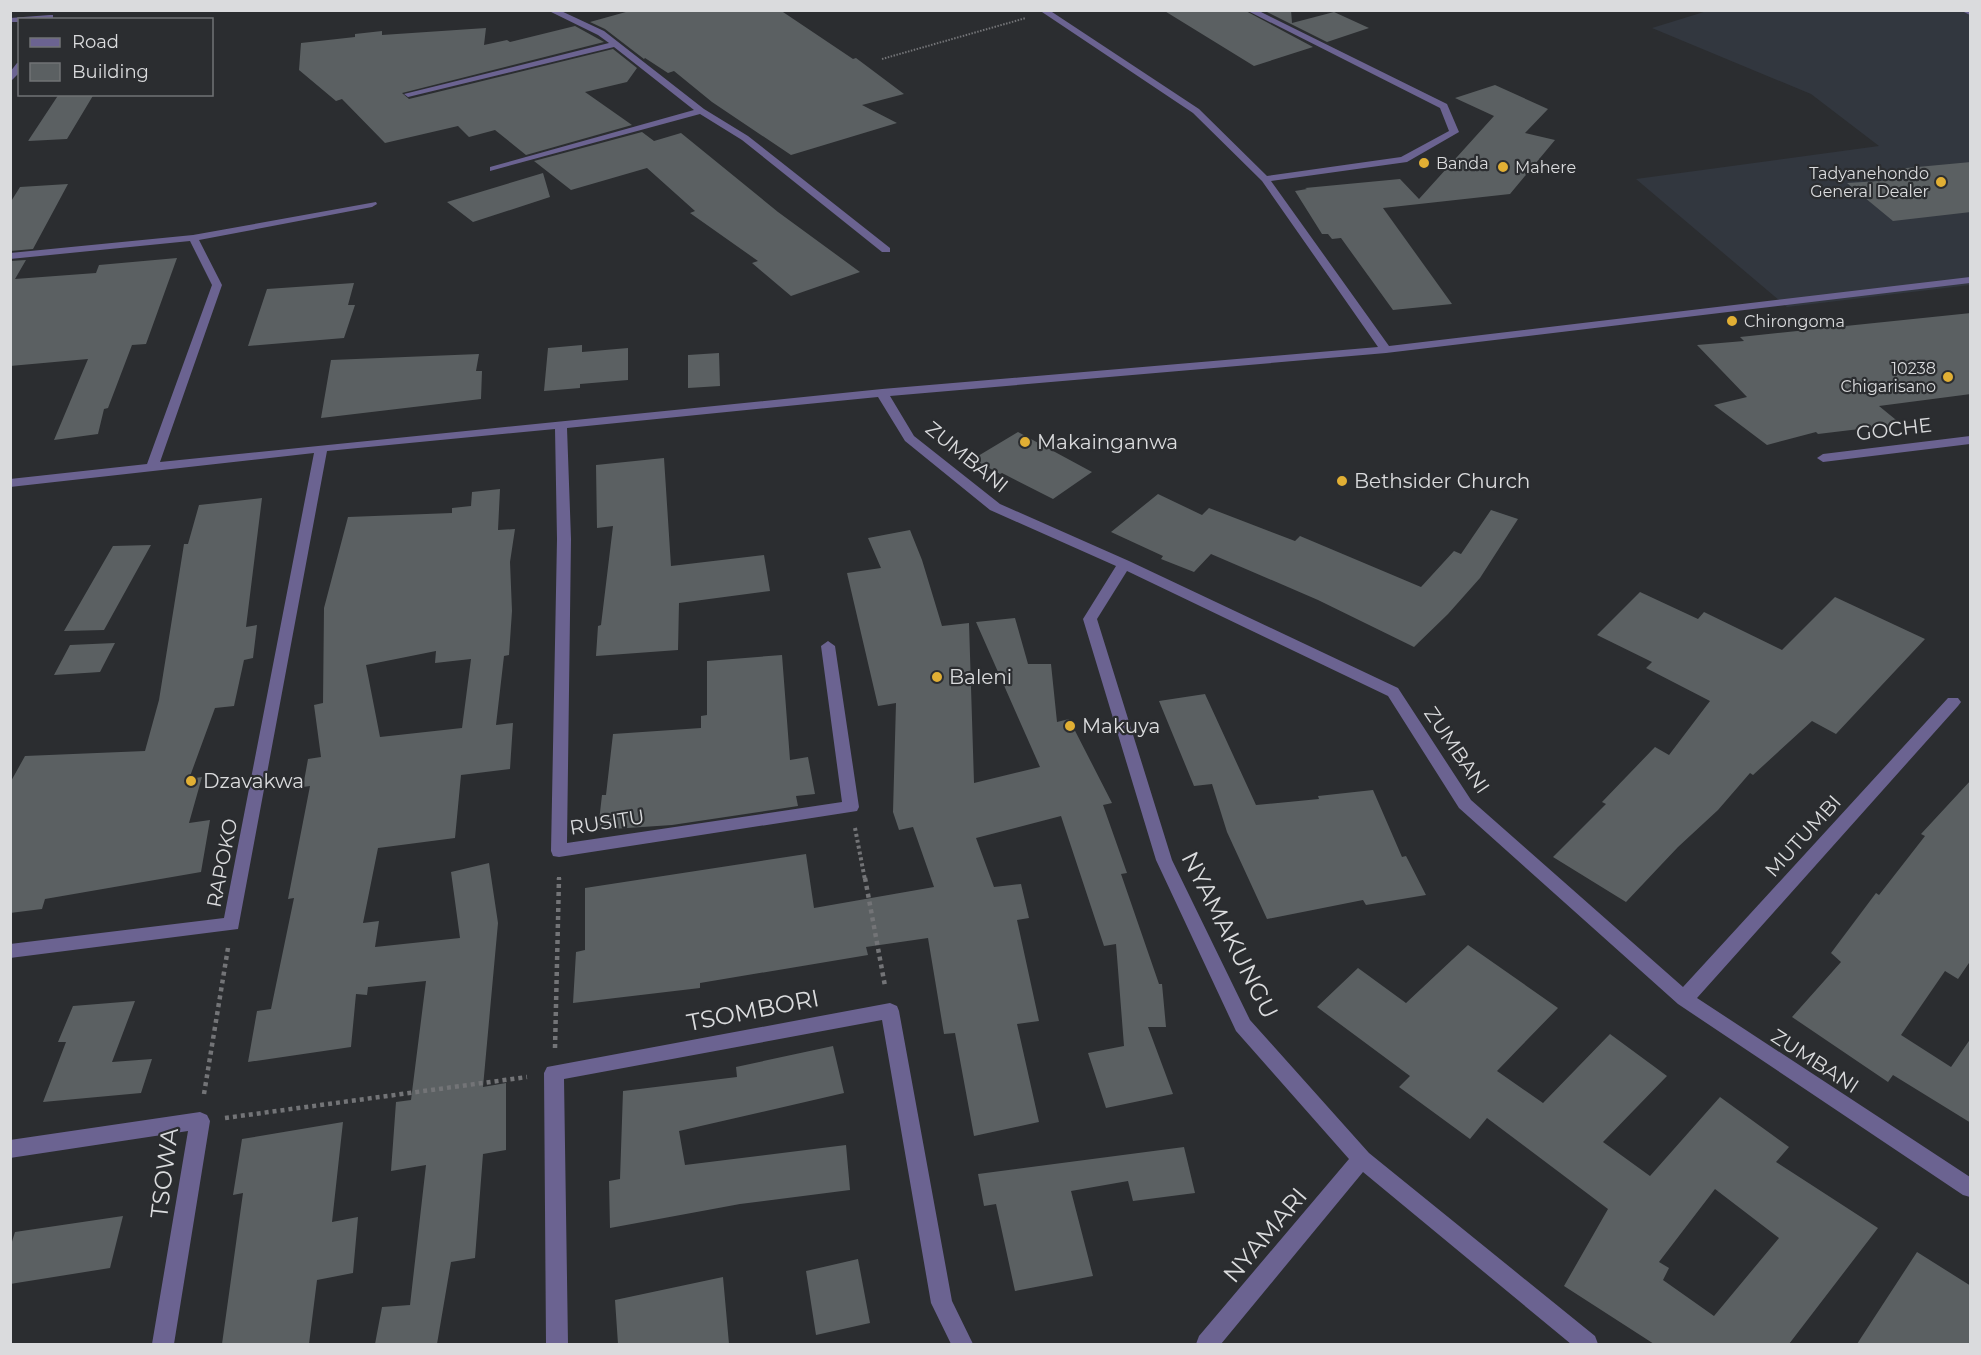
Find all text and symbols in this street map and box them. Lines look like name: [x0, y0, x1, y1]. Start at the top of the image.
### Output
legend: [18, 18, 213, 96]
text: Road: [72, 31, 119, 53]
text: Building: [72, 61, 149, 83]
place label: Banda: [1436, 154, 1489, 173]
marker: Banda: [1417, 156, 1431, 170]
place label: Mahere: [1515, 158, 1576, 177]
marker: Mahere: [1496, 160, 1510, 174]
place label: Tadyanehondo General Dealer: [1809, 164, 1929, 201]
marker: Tadyanehondo General Dealer: [1934, 175, 1948, 189]
place label: Chirongoma: [1744, 312, 1845, 331]
marker: Chirongoma: [1725, 314, 1739, 328]
place label: 10238 Chigarisano: [1840, 359, 1936, 396]
marker: 10238 Chigarisano: [1941, 370, 1955, 384]
street label: GOCHE: [1855, 412, 1933, 446]
street label: ZUMBANI: [921, 416, 1013, 498]
place label: Makainganwa: [1037, 430, 1178, 454]
marker: Makainganwa: [1018, 435, 1032, 449]
place label: Bethsider Church: [1354, 469, 1530, 493]
marker: Bethsider Church: [1335, 474, 1349, 488]
place label: Baleni: [949, 665, 1012, 689]
marker: Baleni: [930, 670, 944, 684]
street label: ZUMBANI: [1419, 702, 1495, 798]
place label: Makuya: [1082, 714, 1160, 738]
marker: Makuya: [1063, 719, 1077, 733]
place label: Dzavakwa: [203, 769, 304, 793]
marker: Dzavakwa: [184, 774, 198, 788]
street label: MUTUMBI: [1760, 790, 1846, 882]
street label: RUSITU: [568, 804, 646, 840]
street label: RAPOKO: [202, 816, 242, 910]
street label: NYAMAKUNGU: [1175, 847, 1285, 1023]
street label: TSOMBORI: [684, 983, 822, 1037]
street label: ZUMBANI: [1767, 1024, 1863, 1098]
street label: TSOWA: [144, 1125, 184, 1220]
street label: NYAMARI: [1217, 1182, 1313, 1288]

